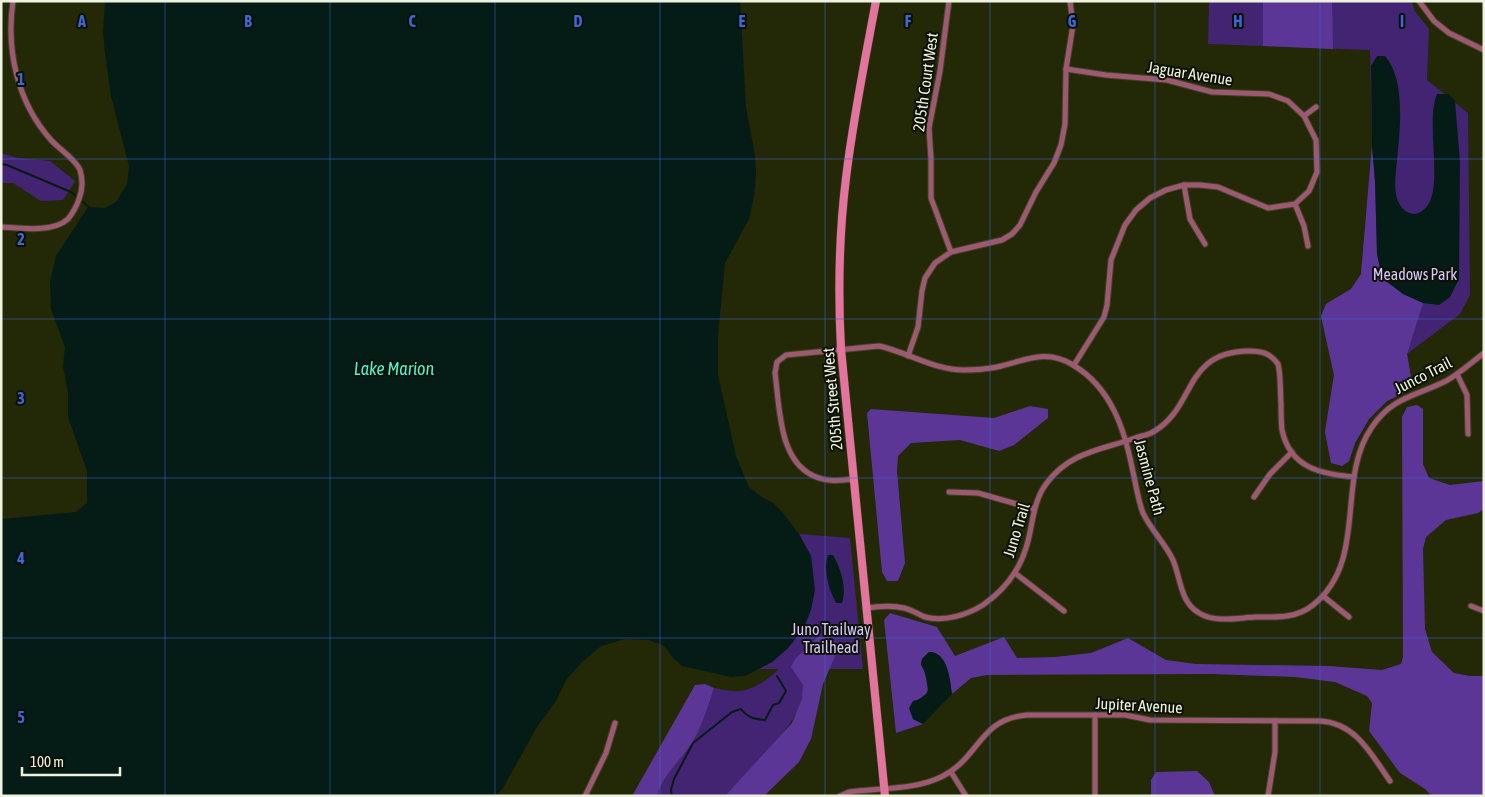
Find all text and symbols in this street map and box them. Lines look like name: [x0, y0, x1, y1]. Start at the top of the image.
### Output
text: A: [77, 12, 86, 30]
text: B: [244, 12, 252, 30]
text: C: [408, 12, 416, 30]
text: D: [574, 12, 583, 30]
text: E: [739, 12, 746, 30]
text: F: [905, 12, 912, 30]
text: G: [1068, 12, 1077, 30]
text: H: [1233, 12, 1243, 30]
text: I: [1400, 12, 1404, 30]
street label: 205th Court West: [909, 31, 941, 133]
street label: Jaguar Avenue: [1146, 57, 1234, 90]
text: 1: [17, 70, 25, 88]
text: 2: [17, 230, 25, 248]
park label: Meadows Park: [1373, 265, 1457, 283]
street label: 205th Street West: [819, 346, 845, 451]
street label: Junco Trail: [1391, 353, 1455, 397]
water label: Lake Marion: [354, 358, 435, 379]
text: 3: [17, 389, 25, 407]
street label: Jasmine Path: [1131, 437, 1169, 517]
street label: Juno Trail: [999, 500, 1033, 559]
text: 4: [16, 549, 25, 567]
park label: Juno Trailway Trailhead: [791, 620, 871, 656]
street label: Jupiter Avenue: [1095, 694, 1183, 717]
text: 5: [17, 708, 25, 726]
scale bar: [22, 744, 120, 776]
text: 100 m: [30, 753, 64, 770]

